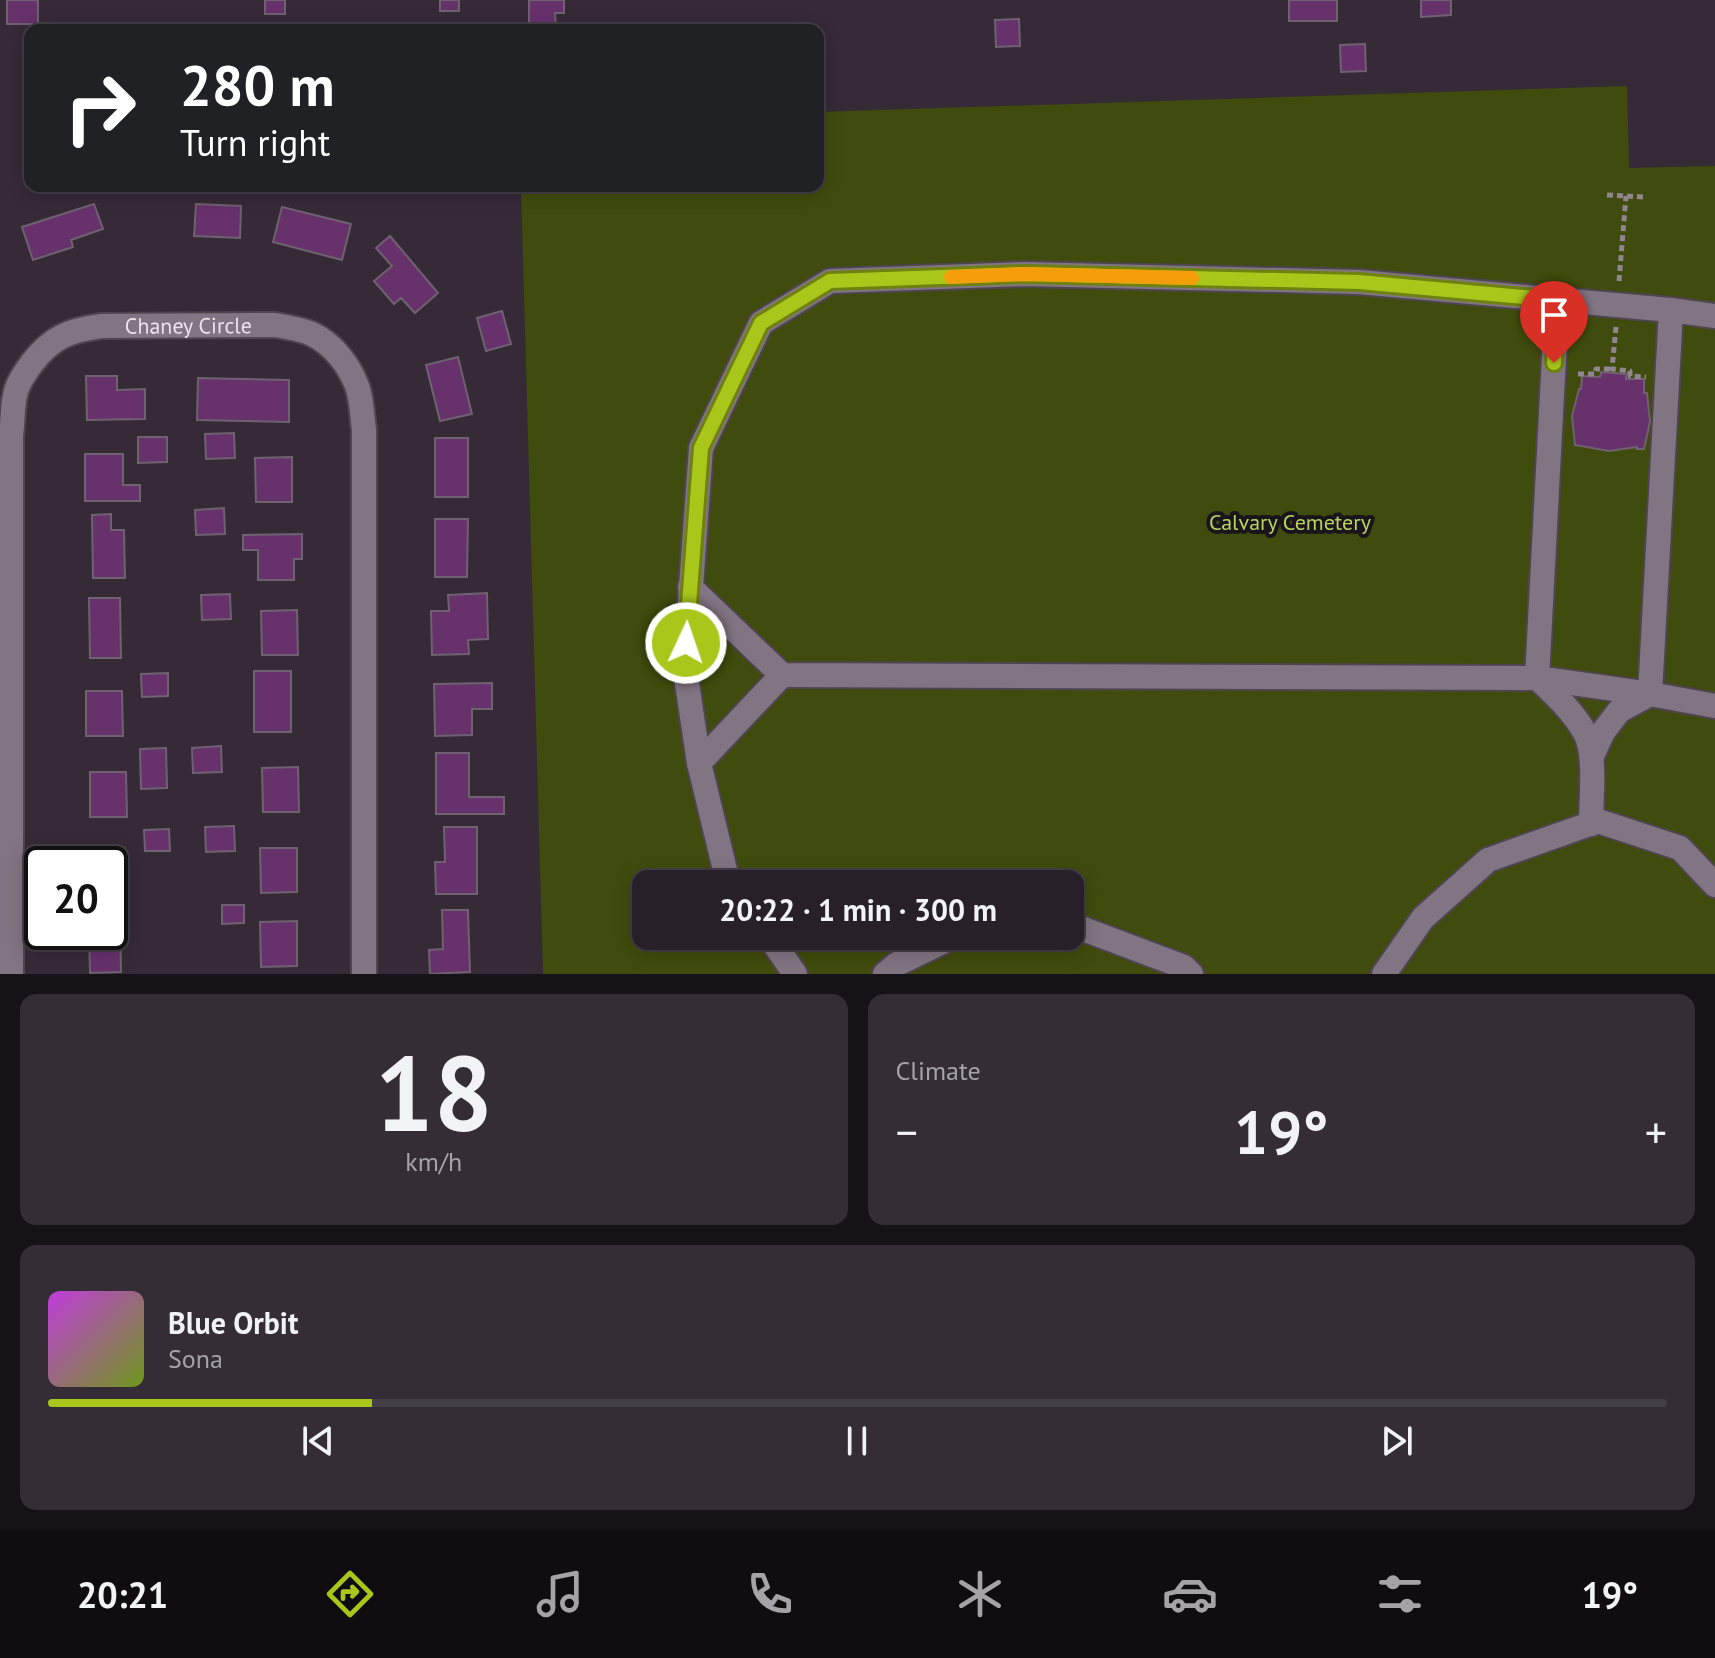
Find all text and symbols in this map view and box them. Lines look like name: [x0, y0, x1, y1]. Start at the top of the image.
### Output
text: 280 m: [180, 49, 335, 121]
icon: right: [48, 56, 152, 160]
text: Turn right: [180, 119, 330, 166]
pin: [1520, 281, 1588, 363]
icon: arrive: [1532, 293, 1576, 337]
street label: Chaney Circle: [125, 311, 252, 340]
park label: Calvary Cemetery: [1209, 508, 1372, 536]
position arrow: [644, 601, 728, 685]
speed limit sign: 20: [24, 846, 128, 950]
text: 20:22 · 1 min · 300 m: [719, 890, 997, 929]
text: 18: [375, 1025, 493, 1160]
text: Climate: [896, 1054, 981, 1087]
text: 19°: [1234, 1093, 1328, 1171]
text: −: [896, 1103, 918, 1160]
text: +: [1645, 1103, 1667, 1160]
text: km/h: [405, 1145, 462, 1178]
text: Blue Orbit: [168, 1303, 298, 1342]
text: Sona: [168, 1342, 223, 1375]
icon: previous: [296, 1419, 340, 1463]
icon: pause: [835, 1419, 879, 1463]
icon: next: [1375, 1419, 1419, 1463]
icon: directions: [322, 1566, 378, 1622]
icon: music: [532, 1566, 588, 1622]
icon: phone: [742, 1566, 798, 1622]
icon: climate: [952, 1566, 1008, 1622]
icon: car: [1162, 1566, 1218, 1622]
icon: filters: [1372, 1566, 1428, 1622]
text: 20:21: [77, 1571, 168, 1618]
text: 19°: [1581, 1571, 1638, 1618]

